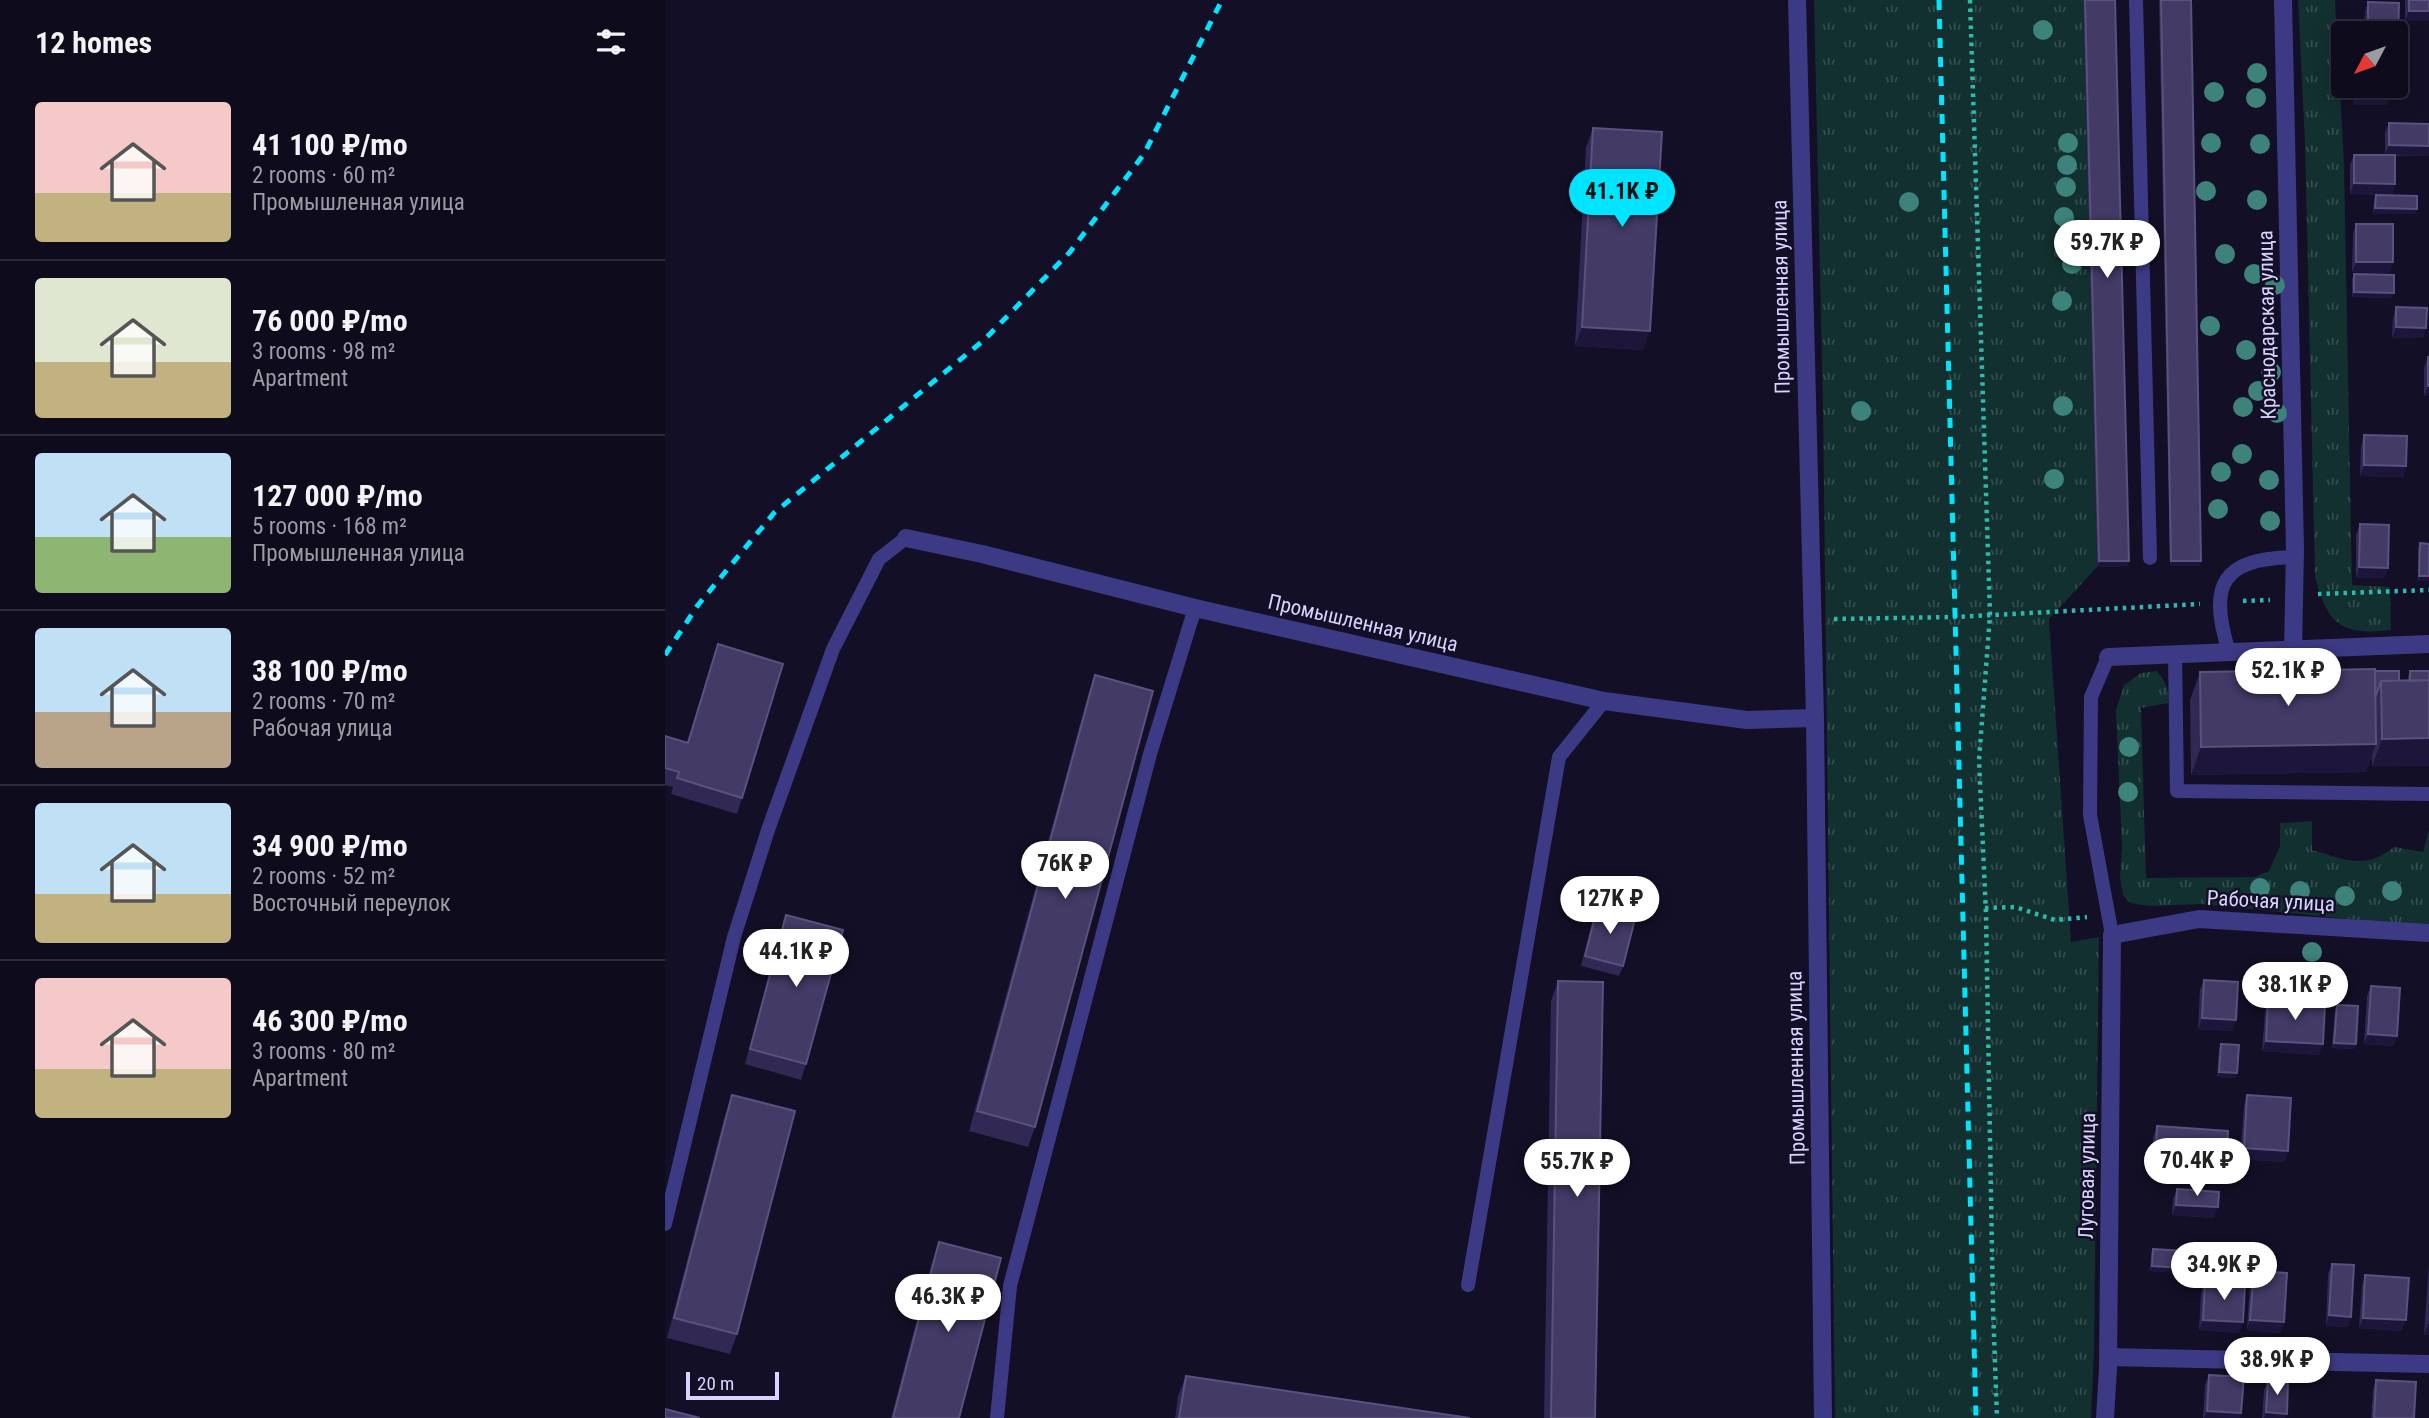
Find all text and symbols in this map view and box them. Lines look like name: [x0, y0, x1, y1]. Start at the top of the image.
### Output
north arrow: [2331, 21, 2408, 98]
map controls: [2331, 21, 2408, 98]
icon: filters: [592, 23, 630, 61]
text: 12 homes: [35, 25, 152, 60]
text: 41 100 ₽/mo: [252, 127, 408, 162]
icon: home: [91, 130, 175, 214]
text: 2 rooms · 60 m²: [252, 162, 395, 189]
pin: 41.1K ₽: [1557, 170, 1687, 229]
text: 41.1K ₽: [1585, 178, 1659, 205]
text: Промышленная улица: [252, 189, 465, 216]
street label: Промышленная улица: [1767, 200, 1795, 394]
pin: 59.7K ₽: [2042, 220, 2172, 280]
text: 59.7K ₽: [2070, 229, 2144, 256]
street label: Краснодарская улица: [2253, 230, 2281, 420]
text: 76 000 ₽/mo: [252, 303, 408, 338]
icon: home: [91, 306, 175, 390]
text: 3 rooms · 98 m²: [252, 338, 395, 365]
text: Apartment: [252, 365, 348, 392]
text: 127 000 ₽/mo: [252, 478, 423, 513]
icon: home: [91, 481, 175, 565]
text: 5 rooms · 168 m²: [252, 513, 407, 540]
text: Промышленная улица: [252, 540, 465, 567]
street label: Промышленная улица: [1266, 589, 1460, 657]
pin: 52.1K ₽: [2223, 648, 2353, 708]
text: 38 100 ₽/mo: [252, 653, 408, 688]
icon: home: [91, 656, 175, 740]
text: 52.1K ₽: [2251, 657, 2325, 684]
text: 2 rooms · 70 m²: [252, 688, 395, 715]
text: Рабочая улица: [252, 715, 392, 742]
text: 34 900 ₽/mo: [252, 828, 408, 863]
icon: home: [91, 831, 175, 915]
pin: 76K ₽: [1016, 842, 1114, 901]
text: 76K ₽: [1037, 850, 1093, 877]
text: 2 rooms · 52 m²: [252, 863, 395, 890]
pin: 127K ₽: [1553, 876, 1667, 936]
text: 127K ₽: [1576, 885, 1644, 912]
street label: Рабочая улица: [2206, 886, 2336, 916]
text: Восточный переулок: [252, 890, 451, 917]
pin: 44.1K ₽: [731, 930, 861, 989]
text: 44.1K ₽: [759, 938, 833, 965]
pin: 38.1K ₽: [2230, 962, 2360, 1022]
street label: Промышленная улица: [1782, 971, 1810, 1165]
text: 38.1K ₽: [2258, 971, 2332, 998]
text: 46 300 ₽/mo: [252, 1003, 408, 1038]
icon: home: [91, 1006, 175, 1090]
text: 3 rooms · 80 m²: [252, 1038, 395, 1065]
text: Apartment: [252, 1065, 348, 1092]
street label: Луговая улица: [2074, 1113, 2100, 1239]
pin: 70.4K ₽: [2132, 1138, 2262, 1198]
pin: 55.7K ₽: [1512, 1140, 1642, 1199]
text: 70.4K ₽: [2160, 1147, 2234, 1174]
text: 55.7K ₽: [1540, 1148, 1614, 1175]
pin: 34.9K ₽: [2159, 1242, 2289, 1302]
text: 34.9K ₽: [2187, 1251, 2261, 1278]
pin: 46.3K ₽: [883, 1274, 1013, 1334]
text: 46.3K ₽: [911, 1283, 985, 1310]
pin: 38.9K ₽: [2212, 1338, 2342, 1397]
text: 38.9K ₽: [2240, 1346, 2314, 1373]
scale bar: [686, 1369, 779, 1401]
text: 20 m: [697, 1372, 734, 1395]

